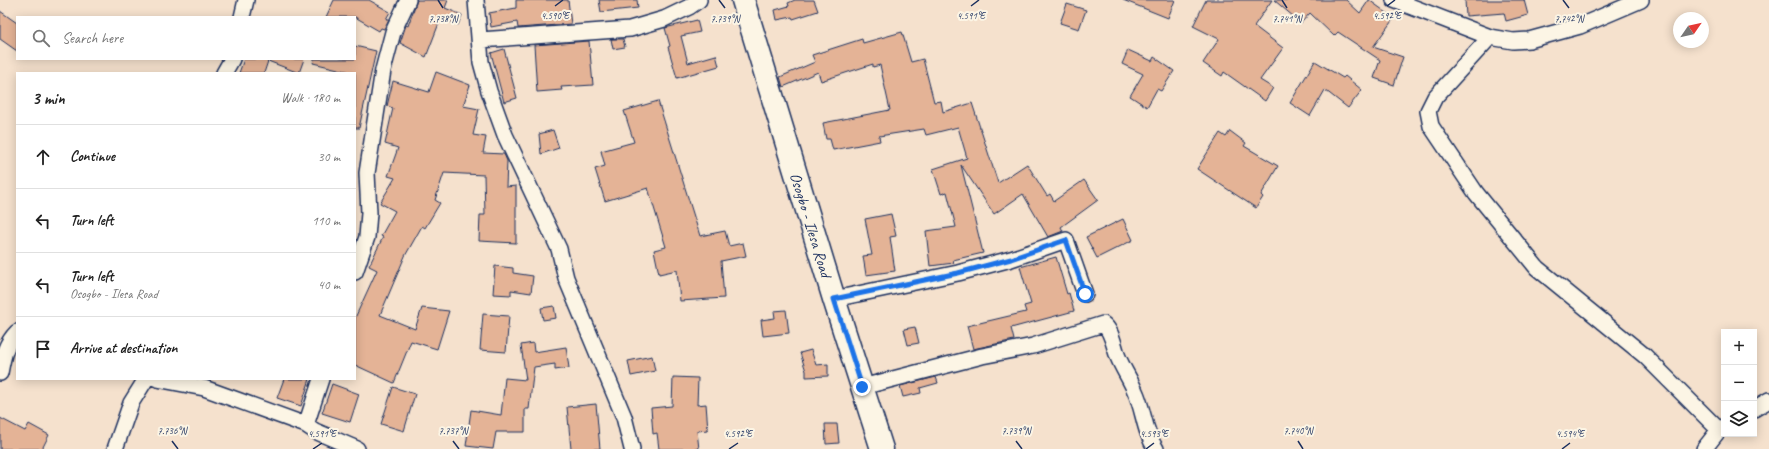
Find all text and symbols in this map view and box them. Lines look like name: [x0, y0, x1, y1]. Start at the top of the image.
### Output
text: 4.590°E: [541, 9, 571, 22]
text: 4.591°E: [957, 9, 987, 22]
text: 4.592°E: [1373, 9, 1403, 22]
text: 7.738°N: [429, 12, 459, 25]
text: 7.739°N: [711, 12, 741, 25]
text: 7.741°N: [1273, 12, 1303, 25]
text: 7.742°N: [1555, 12, 1585, 25]
north arrow: [1673, 12, 1709, 48]
search box: [16, 16, 356, 60]
icon: search: [30, 27, 52, 49]
text: Search here: [62, 29, 123, 48]
text: 3 min: [32, 88, 65, 109]
text: Walk · 180 m: [281, 90, 340, 106]
icon: ahead: [32, 146, 54, 168]
text: Continue: [70, 147, 115, 166]
text: 30 m: [318, 149, 340, 165]
street label: Osogbo - Ilesa Road: [785, 170, 837, 282]
icon: left: [32, 210, 54, 232]
text: Turn left: [70, 211, 113, 230]
text: 110 m: [312, 213, 340, 229]
text: Turn left: [70, 267, 113, 286]
icon: left: [32, 274, 54, 296]
text: 40 m: [318, 277, 340, 293]
route start: [1076, 285, 1094, 303]
text: Osogbo - Ilesa Road: [70, 286, 158, 302]
map controls: [1721, 329, 1757, 437]
button: +: [1721, 329, 1757, 365]
icon: arrive: [32, 338, 54, 360]
text: Arrive at destination: [70, 339, 177, 358]
button: −: [1721, 365, 1757, 401]
route end: [853, 378, 871, 396]
button: layers: [1721, 401, 1757, 437]
text: 7.736°N: [158, 424, 188, 437]
text: 7.737°N: [439, 424, 469, 437]
text: 7.739°N: [1002, 424, 1032, 437]
text: 7.740°N: [1284, 424, 1314, 437]
text: 4.591°E: [308, 427, 338, 440]
text: 4.592°E: [724, 427, 754, 440]
text: 4.593°E: [1140, 427, 1170, 440]
text: 4.594°E: [1556, 427, 1586, 440]

